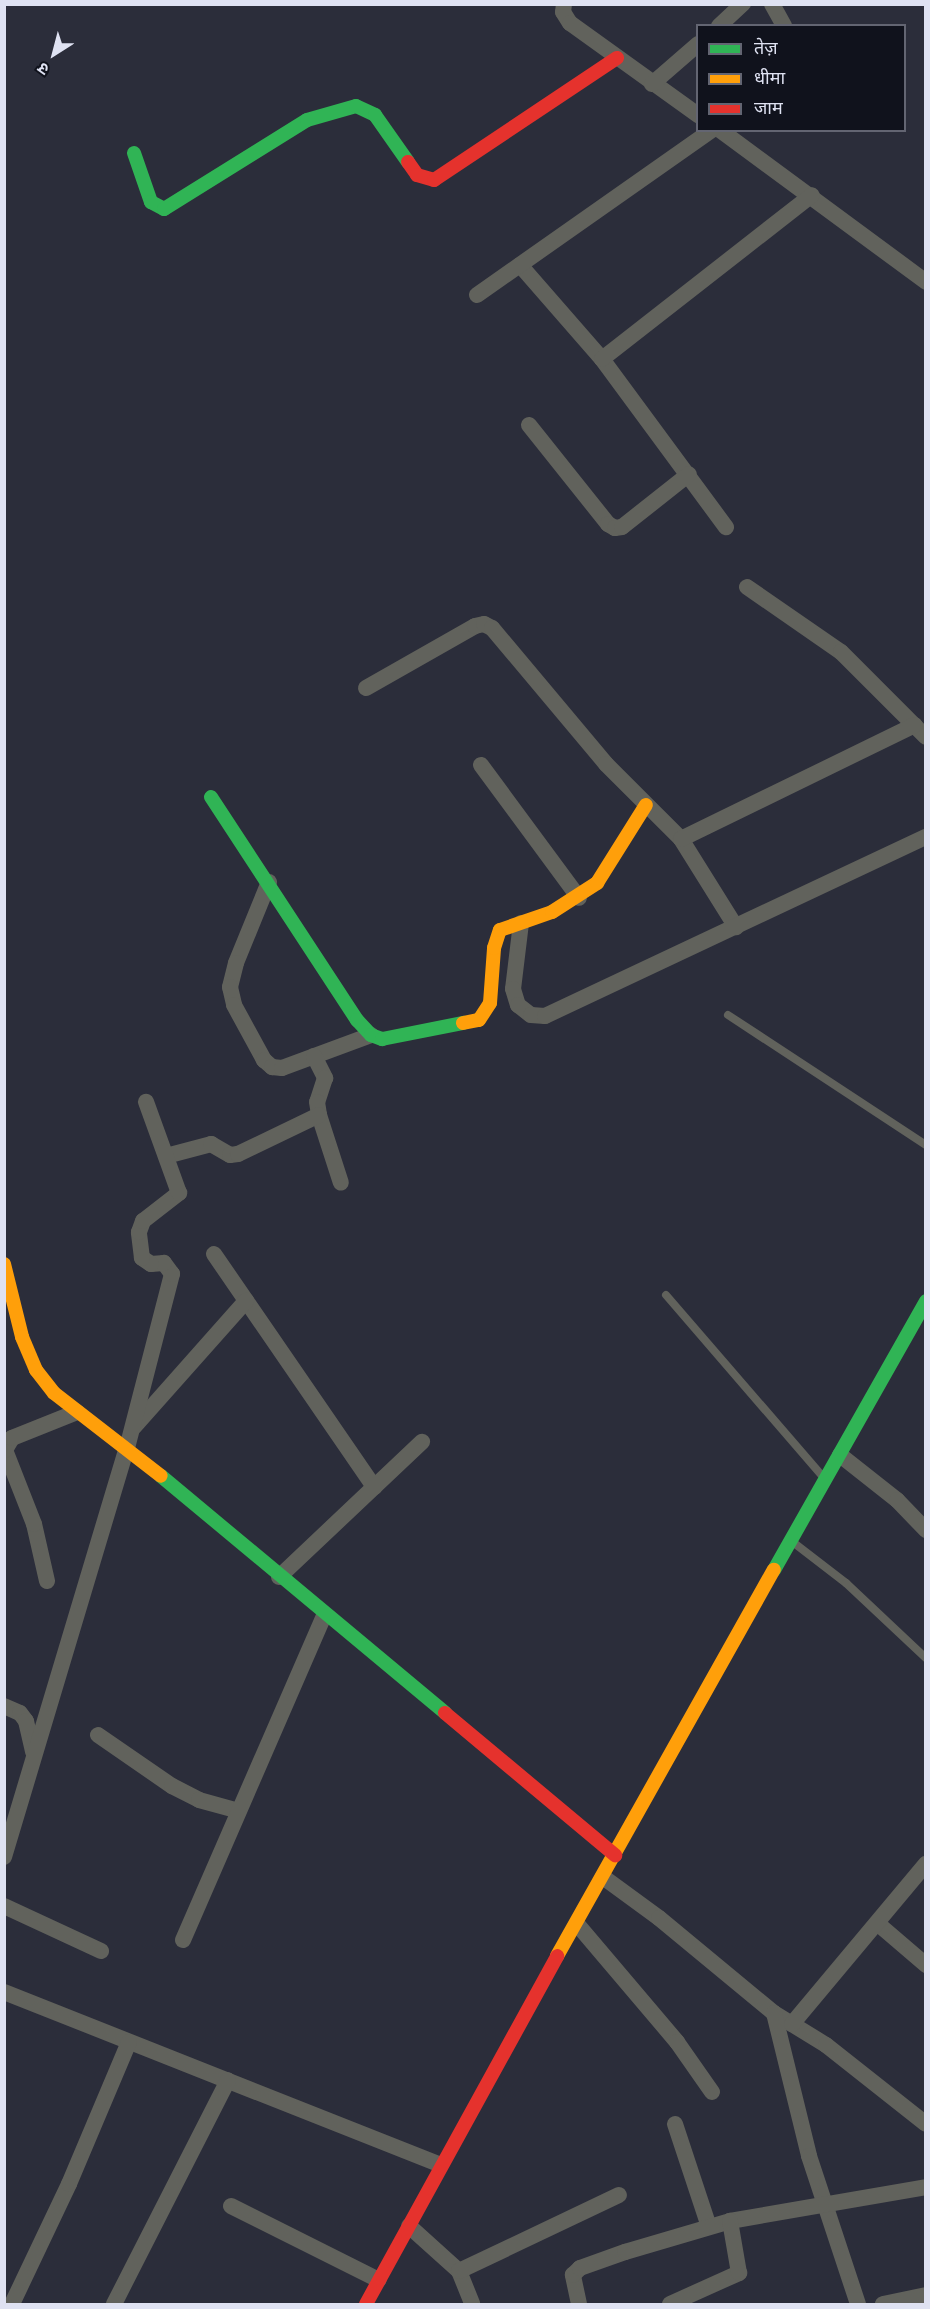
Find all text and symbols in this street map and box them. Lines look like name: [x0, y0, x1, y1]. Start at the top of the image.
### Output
north arrow: [24, 24, 84, 84]
legend: [696, 24, 906, 132]
text: तेज़: [754, 37, 778, 59]
text: उ: [34, 59, 53, 79]
text: धीमा: [754, 67, 785, 89]
text: जाम: [754, 97, 783, 119]

